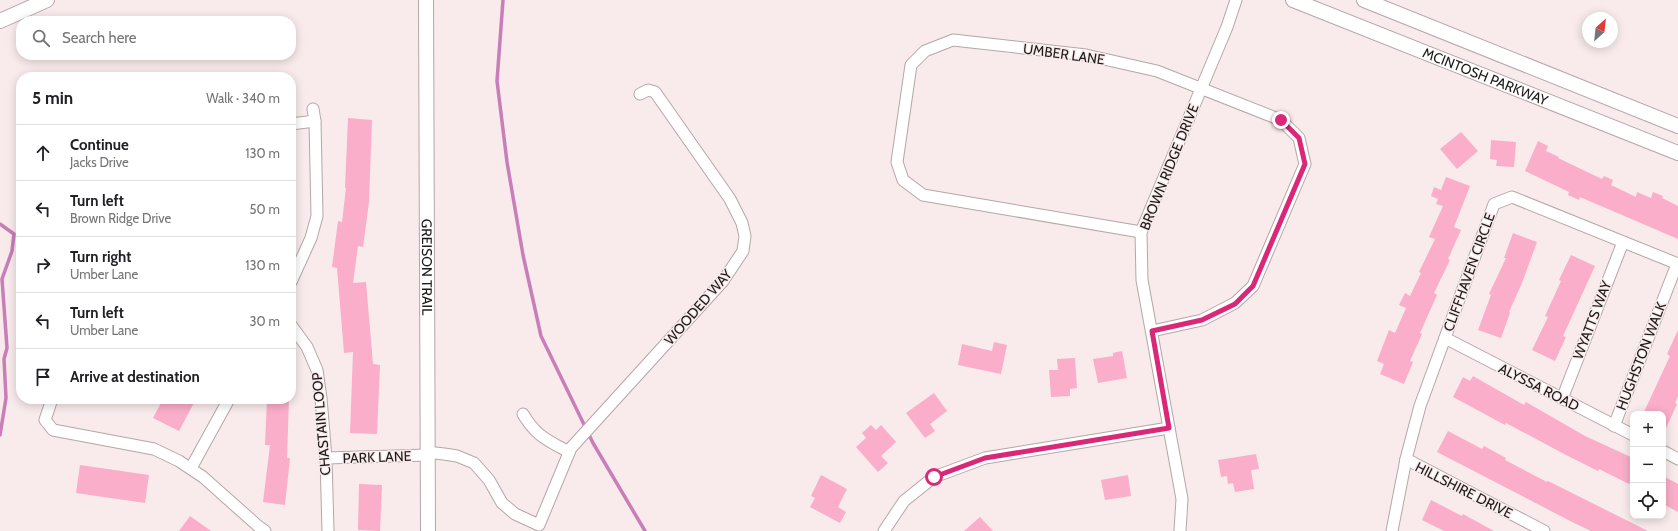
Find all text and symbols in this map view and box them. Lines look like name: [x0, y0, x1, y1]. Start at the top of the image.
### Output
north arrow: [1582, 12, 1618, 48]
search box: [16, 16, 296, 60]
icon: search: [30, 27, 52, 49]
text: Search here: [62, 29, 137, 47]
street label: UMBER LANE: [1022, 39, 1106, 69]
street label: MCINTOSH PARKWAY: [1420, 43, 1552, 110]
text: 5 min: [32, 88, 73, 108]
text: Walk · 340 m: [206, 90, 280, 106]
street label: BROWN RIDGE DRIVE: [1135, 101, 1203, 233]
route end: [1272, 111, 1290, 129]
text: Continue: [70, 136, 129, 154]
icon: ahead: [32, 142, 54, 164]
text: 130 m: [245, 145, 280, 161]
text: Jacks Drive: [70, 154, 129, 170]
text: Turn left: [70, 192, 124, 210]
icon: left: [32, 198, 54, 220]
text: 50 m: [250, 201, 280, 217]
text: Brown Ridge Drive: [70, 210, 171, 226]
street label: CLIFFHAVEN CIRCLE: [1439, 210, 1499, 334]
street label: GREISON TRAIL: [418, 219, 436, 315]
text: Turn right: [70, 248, 131, 266]
icon: right: [32, 254, 54, 276]
text: 130 m: [245, 257, 280, 273]
street label: WOODED WAY: [660, 265, 736, 349]
text: Umber Lane: [70, 266, 138, 282]
street label: WYATTS WAY: [1569, 277, 1616, 362]
street label: HUGHSTON WALK: [1612, 299, 1670, 413]
text: Turn left: [70, 304, 124, 322]
icon: left: [32, 310, 54, 332]
text: 30 m: [250, 313, 280, 329]
text: Umber Lane: [70, 322, 138, 338]
street label: ALYSSA ROAD: [1496, 359, 1582, 415]
icon: arrive: [32, 366, 54, 388]
text: Arrive at destination: [70, 368, 200, 386]
street label: CHASTAIN LOOP: [308, 372, 334, 476]
map controls: [1630, 411, 1666, 519]
button: +: [1630, 411, 1666, 447]
street label: PARK LANE: [342, 447, 412, 467]
button: −: [1630, 447, 1666, 483]
street label: HILLSHIRE DRIVE: [1412, 458, 1516, 522]
route start: [925, 468, 943, 486]
button: locate: [1630, 483, 1666, 519]

